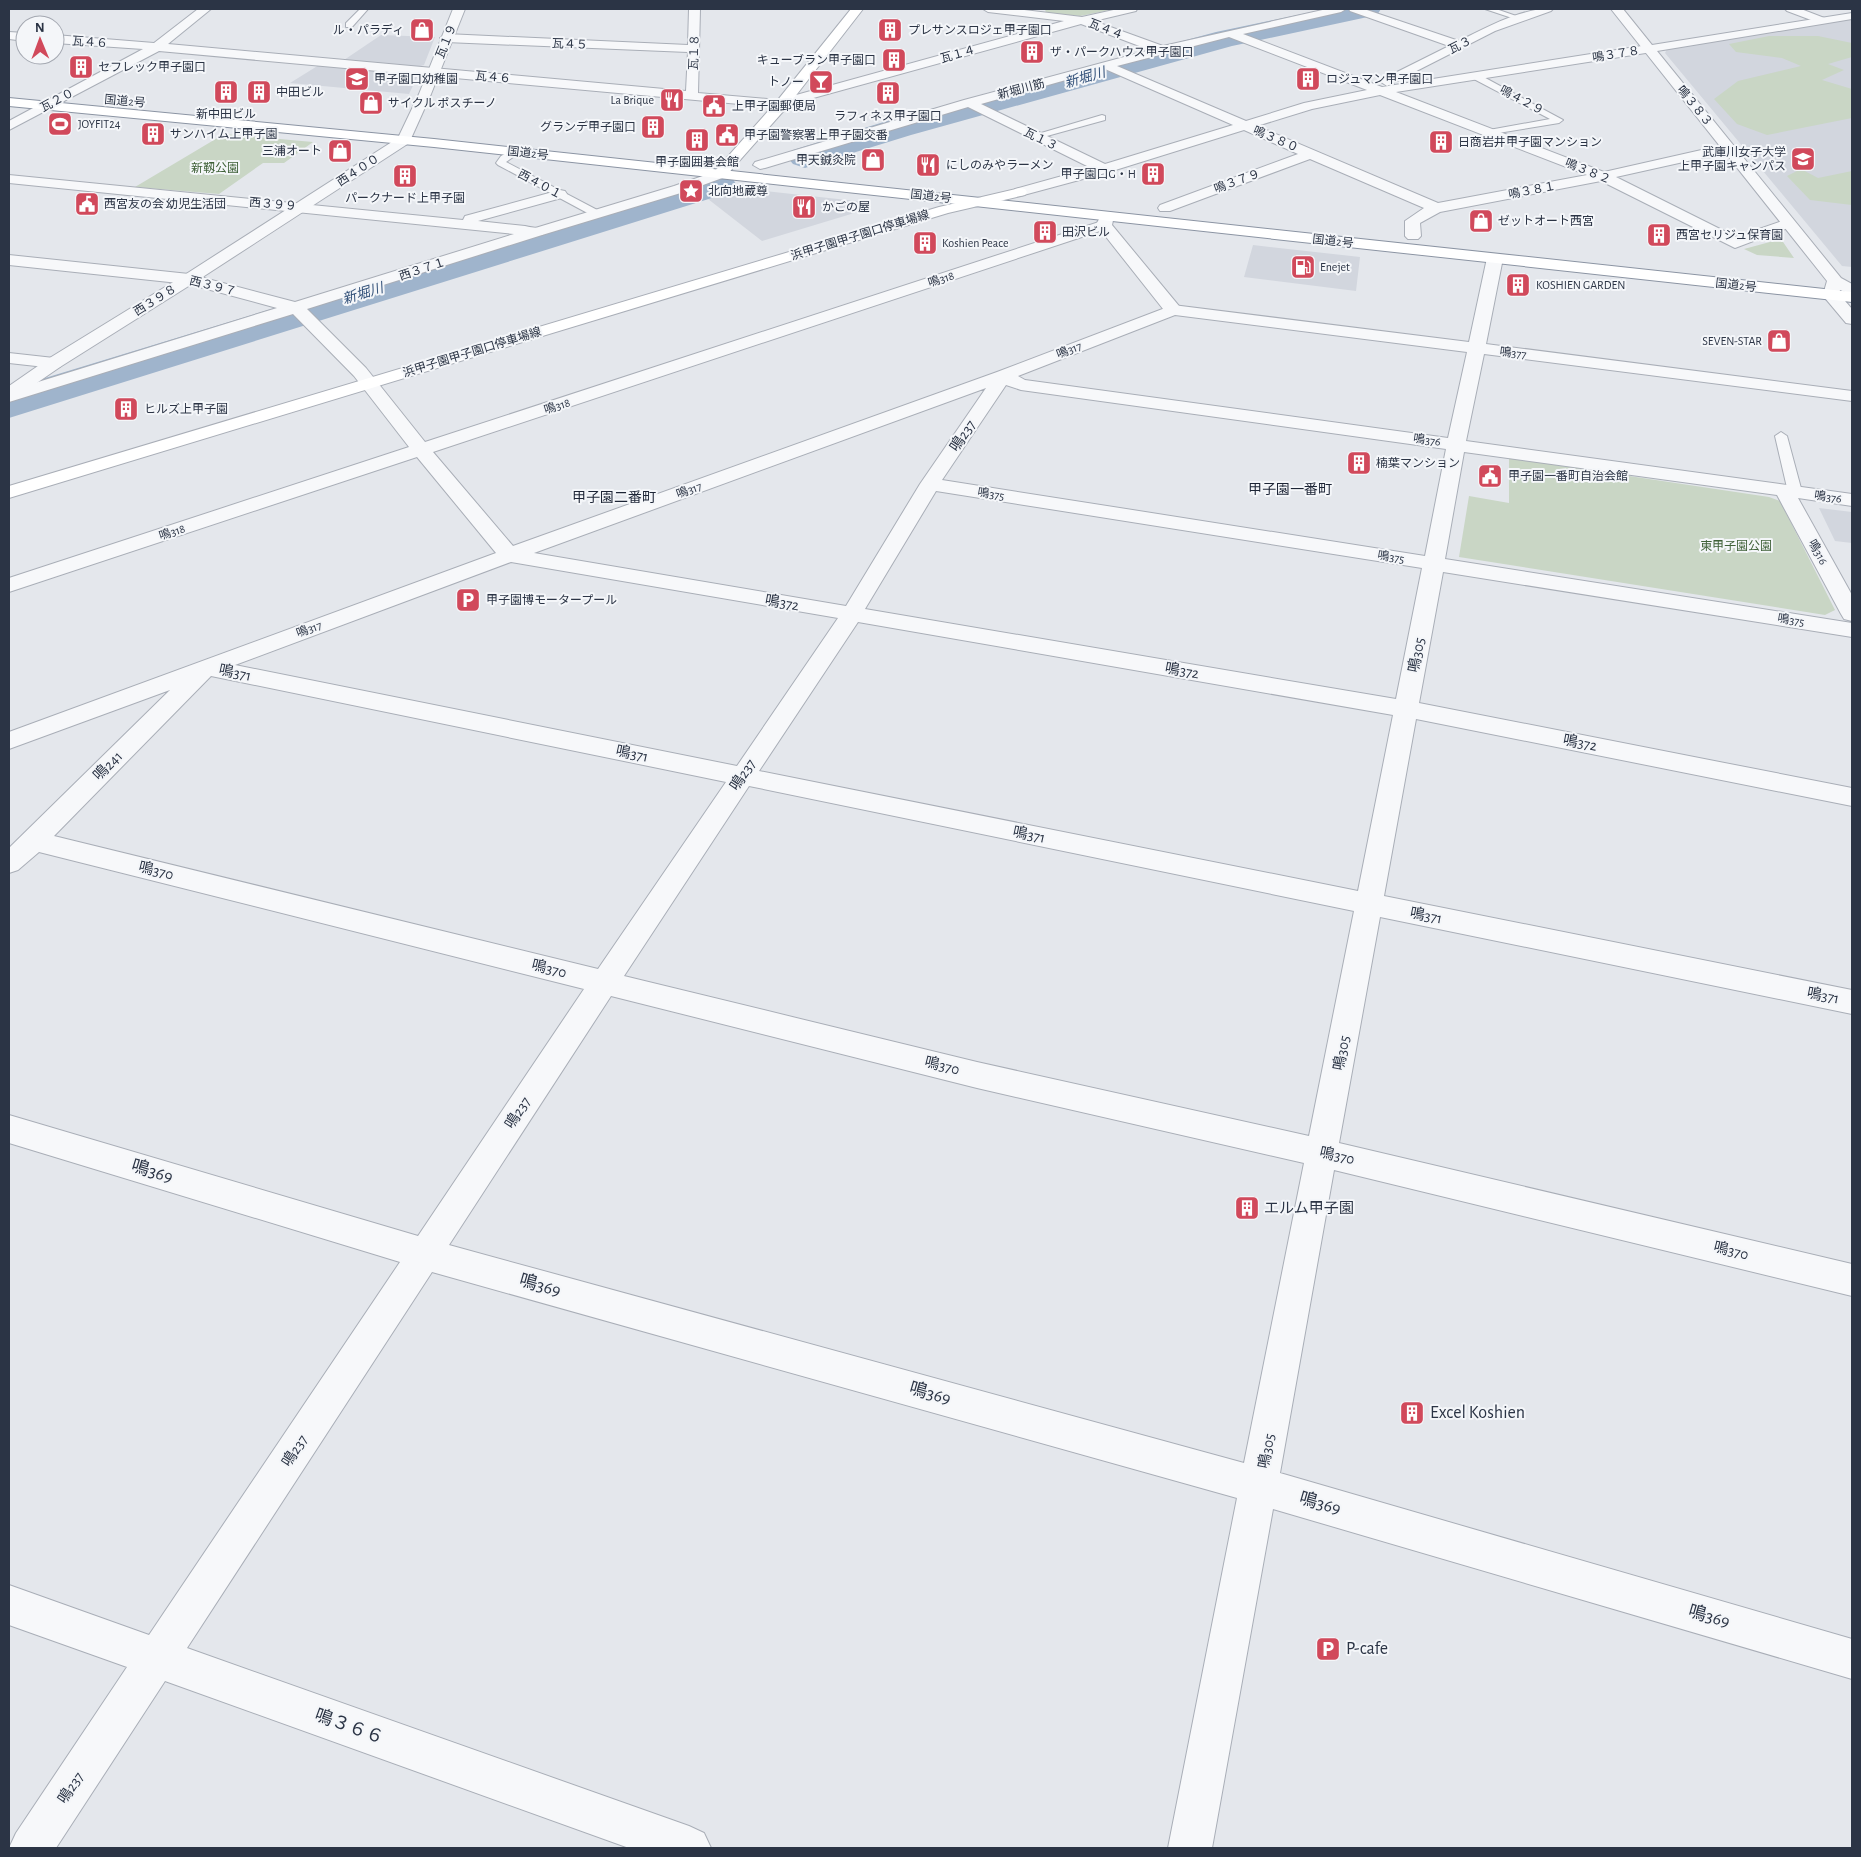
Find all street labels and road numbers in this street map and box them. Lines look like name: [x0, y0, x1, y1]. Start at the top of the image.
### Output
street label: 瓦４４: [1087, 17, 1125, 41]
street label: 瓦１９: [434, 22, 458, 60]
street label: 瓦１８: [687, 34, 701, 70]
street label: 瓦３: [1447, 34, 1473, 56]
street label: 瓦４６: [72, 35, 108, 49]
street label: 瓦４５: [552, 37, 588, 51]
street label: 瓦１４: [939, 43, 977, 65]
street label: 鳴３７８: [1591, 43, 1641, 64]
street label: 瓦４６: [475, 69, 511, 85]
street label: 新堀川筋: [996, 76, 1046, 101]
street label: 鳴４２９: [1498, 83, 1546, 117]
street label: 鳴３８３: [1675, 83, 1716, 128]
street label: 瓦２０: [38, 86, 76, 114]
street label: 国道2号: [104, 92, 146, 109]
street label: 鳴３８０: [1252, 123, 1301, 154]
street label: 瓦１３: [1022, 126, 1060, 152]
street label: 国道2号: [507, 144, 549, 161]
street label: 西４００: [335, 152, 381, 188]
street label: 鳴３８２: [1563, 156, 1613, 186]
street label: 鳴３７９: [1212, 166, 1262, 195]
street label: 西４０１: [516, 167, 564, 201]
street label: 鳴３８１: [1507, 179, 1557, 200]
street label: 国道2号: [910, 187, 952, 204]
street label: 西３９９: [249, 196, 297, 212]
street label: 浜甲子園甲子園口停車場線: [789, 207, 931, 262]
street label: 国道2号: [1312, 232, 1354, 249]
street label: 西３７１: [397, 256, 447, 282]
street label: 鳴318: [926, 268, 956, 289]
street label: 西３９７: [188, 274, 238, 298]
street label: 国道2号: [1715, 276, 1757, 293]
street label: 西３９８: [131, 282, 179, 318]
street label: 浜甲子園甲子園口停車場線: [401, 324, 543, 379]
street label: 鳴317: [1054, 339, 1083, 360]
street label: 鳴377: [1499, 344, 1527, 361]
street label: 鳴318: [542, 395, 572, 416]
street label: 鳴237: [946, 417, 979, 454]
street label: 鳴376: [1413, 431, 1442, 448]
street label: 鳴317: [674, 479, 703, 500]
street label: 鳴375: [977, 485, 1005, 502]
street label: 鳴376: [1814, 488, 1843, 505]
street label: 鳴318: [157, 521, 187, 542]
street label: 鳴316: [1806, 537, 1831, 567]
street label: 鳴375: [1377, 548, 1405, 565]
street label: 鳴372: [764, 592, 801, 613]
street label: 鳴375: [1777, 611, 1805, 628]
street label: 鳴317: [294, 618, 323, 639]
street label: 鳴305: [1405, 636, 1428, 674]
street label: 鳴372: [1164, 660, 1201, 681]
street label: 鳴371: [217, 661, 253, 684]
street label: 鳴372: [1562, 731, 1599, 754]
street label: 鳴371: [614, 742, 650, 765]
street label: 鳴241: [90, 748, 125, 783]
street label: 鳴237: [726, 756, 759, 793]
street label: 鳴371: [1011, 823, 1047, 846]
street label: 鳴370: [137, 858, 175, 883]
street label: 鳴371: [1409, 905, 1444, 926]
street label: 鳴370: [530, 956, 568, 981]
street label: 鳴371: [1806, 985, 1841, 1006]
street label: 鳴305: [1330, 1034, 1353, 1072]
street label: 鳴370: [923, 1053, 961, 1078]
street label: 鳴237: [502, 1094, 534, 1131]
street label: 鳴370: [1318, 1144, 1356, 1167]
street label: 鳴369: [129, 1155, 175, 1187]
street label: 鳴370: [1712, 1238, 1750, 1263]
street label: 鳴369: [517, 1270, 563, 1300]
street label: 鳴369: [907, 1378, 953, 1408]
street label: 鳴237: [279, 1432, 311, 1469]
street label: 鳴305: [1255, 1432, 1278, 1470]
street label: 鳴369: [1297, 1488, 1343, 1518]
street label: 鳴369: [1686, 1601, 1732, 1631]
street label: 鳴３６６: [312, 1704, 387, 1748]
street label: 鳴237: [54, 1769, 87, 1806]

